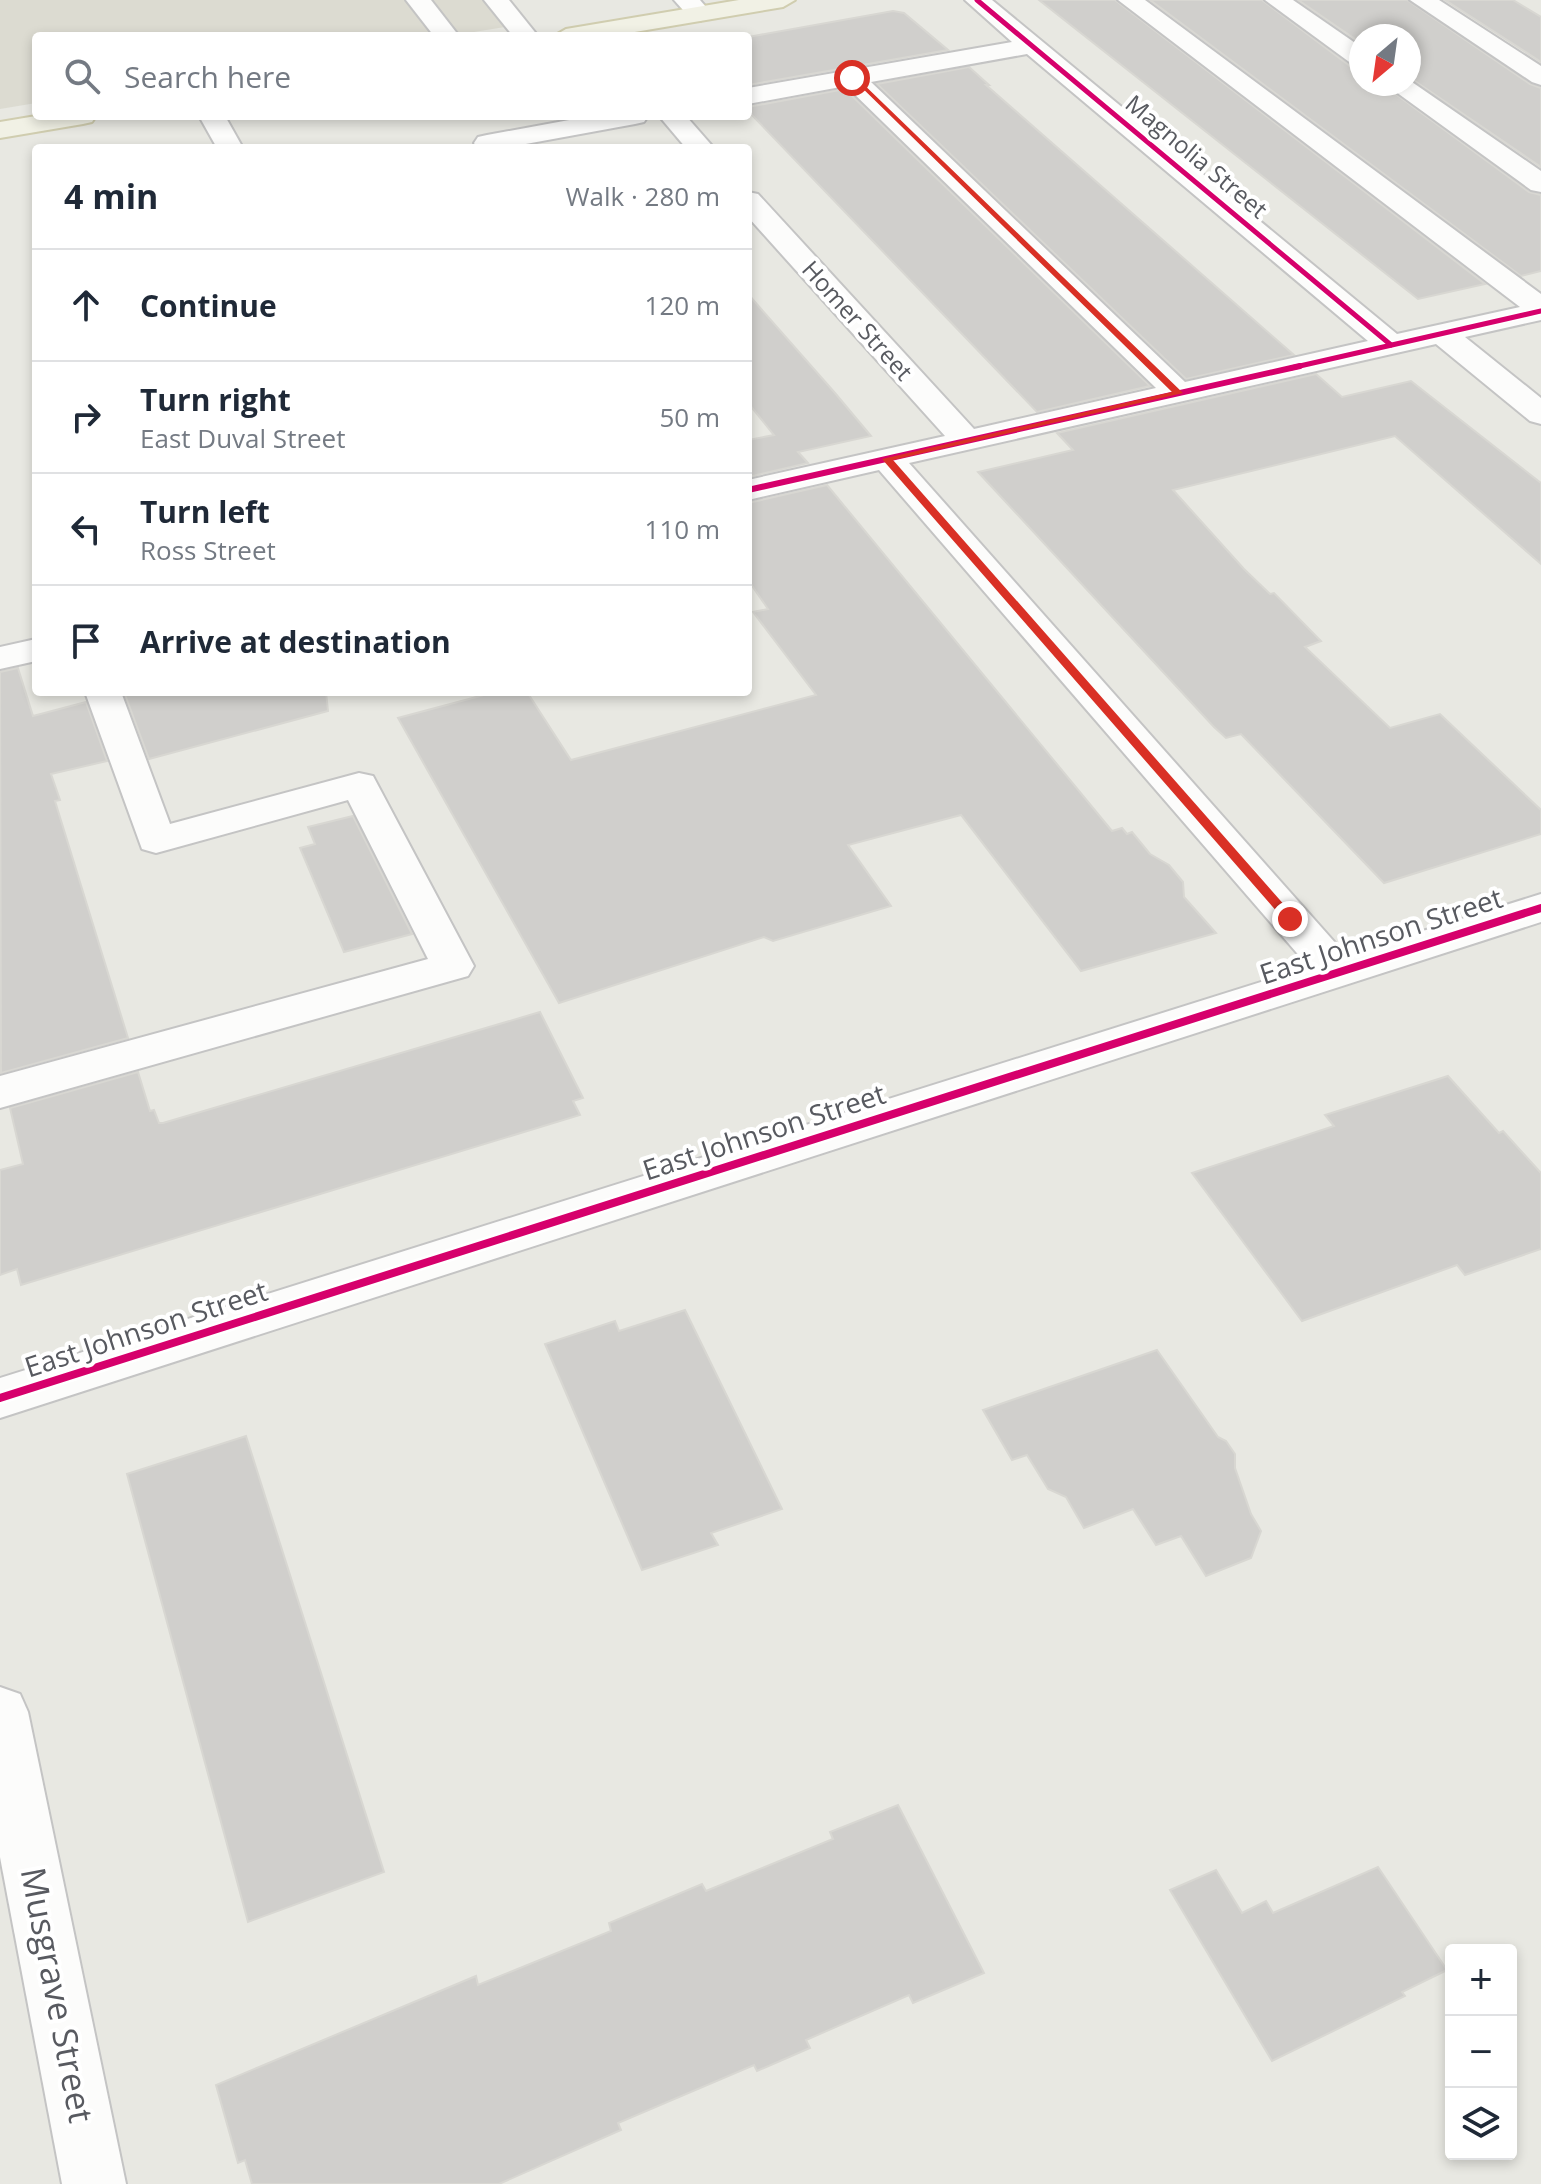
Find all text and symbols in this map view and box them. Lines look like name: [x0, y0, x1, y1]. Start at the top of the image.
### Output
north arrow: [1349, 24, 1421, 96]
search box: [32, 32, 752, 120]
icon: search: [60, 54, 104, 98]
text: Search here: [124, 56, 291, 97]
route start: [834, 60, 870, 96]
street label: Magnolia Street: [1119, 87, 1275, 225]
text: 4 min: [64, 173, 158, 219]
text: Walk · 280 m: [566, 178, 720, 214]
street label: Homer Street: [795, 253, 921, 387]
icon: ahead: [64, 283, 108, 327]
text: Continue: [140, 285, 277, 326]
text: 120 m: [645, 287, 720, 323]
text: Turn right: [140, 379, 291, 420]
icon: right: [64, 395, 108, 439]
text: 50 m: [659, 399, 720, 435]
text: East Duval Street: [140, 420, 346, 456]
text: Turn left: [140, 491, 270, 532]
icon: left: [64, 507, 108, 551]
text: 110 m: [645, 511, 720, 547]
text: Ross Street: [140, 532, 276, 568]
icon: arrive: [64, 619, 108, 663]
text: Arrive at destination: [140, 621, 451, 662]
street label: East Johnson Street: [1254, 878, 1507, 992]
route end: [1272, 901, 1308, 937]
street label: East Johnson Street: [637, 1074, 890, 1188]
street label: East Johnson Street: [19, 1271, 272, 1385]
street label: Musgrave Street: [11, 1863, 105, 2126]
map controls: [1445, 1944, 1517, 2160]
button: +: [1445, 1944, 1517, 2016]
button: −: [1445, 2016, 1517, 2088]
button: layers: [1445, 2088, 1517, 2160]

